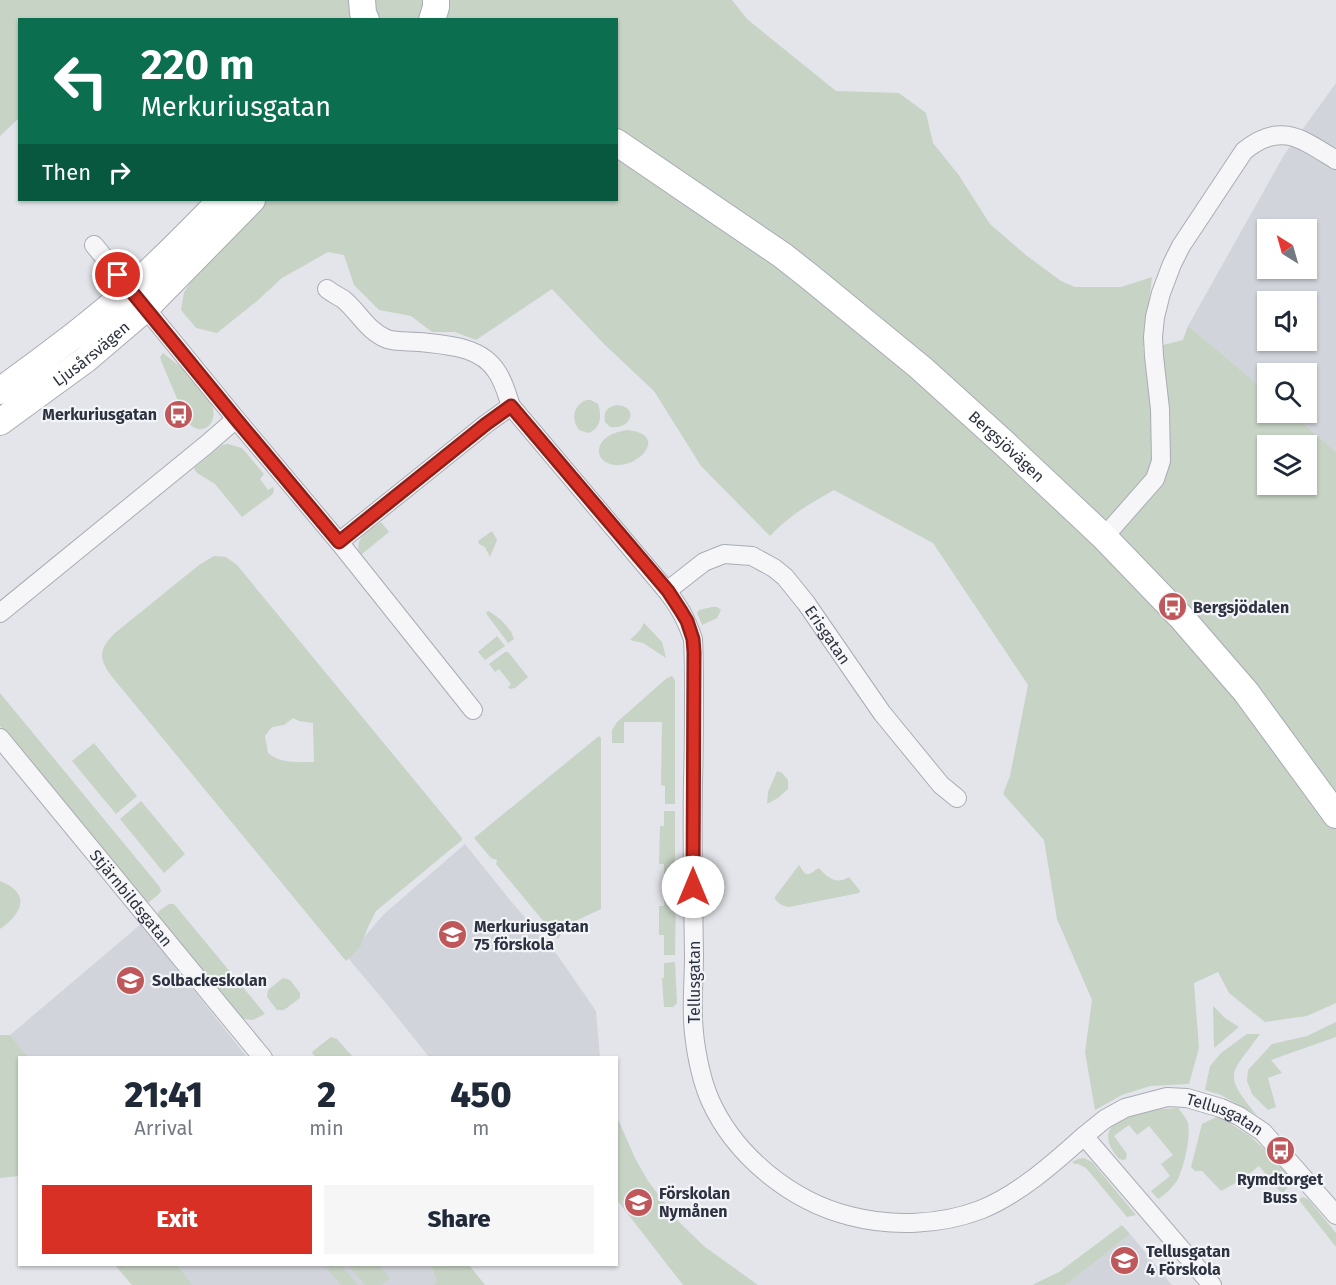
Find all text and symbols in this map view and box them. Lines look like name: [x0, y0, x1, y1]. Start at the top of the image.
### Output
text: 220 m: [141, 40, 254, 90]
icon: left: [42, 42, 120, 120]
text: Merkuriusgatan: [141, 91, 331, 123]
icon: right: [103, 156, 136, 189]
text: Then: [42, 159, 91, 186]
north arrow: [1257, 219, 1317, 279]
map controls: [1257, 219, 1317, 495]
pin: [92, 249, 143, 300]
icon: arrive: [101, 258, 134, 291]
button: sound: [1257, 291, 1317, 351]
street label: Ljusårsvägen: [49, 317, 133, 390]
button: search: [1257, 363, 1317, 423]
bus stop icon: Merkuriusgatan: [162, 398, 194, 430]
place label: Merkuriusgatan: [42, 405, 157, 424]
street label: Bergsjövägen: [965, 407, 1049, 486]
button: layers: [1257, 435, 1317, 495]
bus stop icon: Bergsjödalen: [1156, 591, 1188, 623]
place label: Bergsjödalen: [1193, 598, 1289, 617]
street label: Erisgatan: [801, 602, 855, 668]
street label: Stjärnbildsgatan: [86, 846, 177, 950]
position arrow: [661, 855, 725, 919]
place label: Merkuriusgatan 75 förskola: [474, 917, 589, 954]
school or university icon: Merkuriusgatan 75 förskola: [437, 919, 469, 951]
street label: Tellusgatan: [685, 941, 704, 1023]
school or university icon: Solbackeskolan: [115, 964, 147, 996]
place label: Solbackeskolan: [152, 971, 267, 990]
text: 21:41: [124, 1073, 203, 1117]
text: 2: [317, 1073, 336, 1117]
text: 450: [450, 1073, 512, 1117]
street label: Tellusgatan: [1184, 1089, 1267, 1139]
text: Arrival: [134, 1116, 193, 1140]
text: min: [309, 1116, 344, 1140]
text: m: [472, 1116, 489, 1140]
bus stop icon: Rymdtorget Buss: [1264, 1135, 1296, 1167]
place label: Rymdtorget Buss: [1237, 1170, 1324, 1207]
place label: Förskolan Nymånen: [659, 1184, 730, 1221]
button: Exit: [42, 1185, 312, 1254]
button: Share: [324, 1185, 594, 1254]
school or university icon: Förskolan Nymånen: [622, 1186, 654, 1218]
place label: Tellusgatan 4 Förskola: [1146, 1242, 1230, 1279]
school or university icon: Tellusgatan 4 Förskola: [1109, 1244, 1141, 1276]

